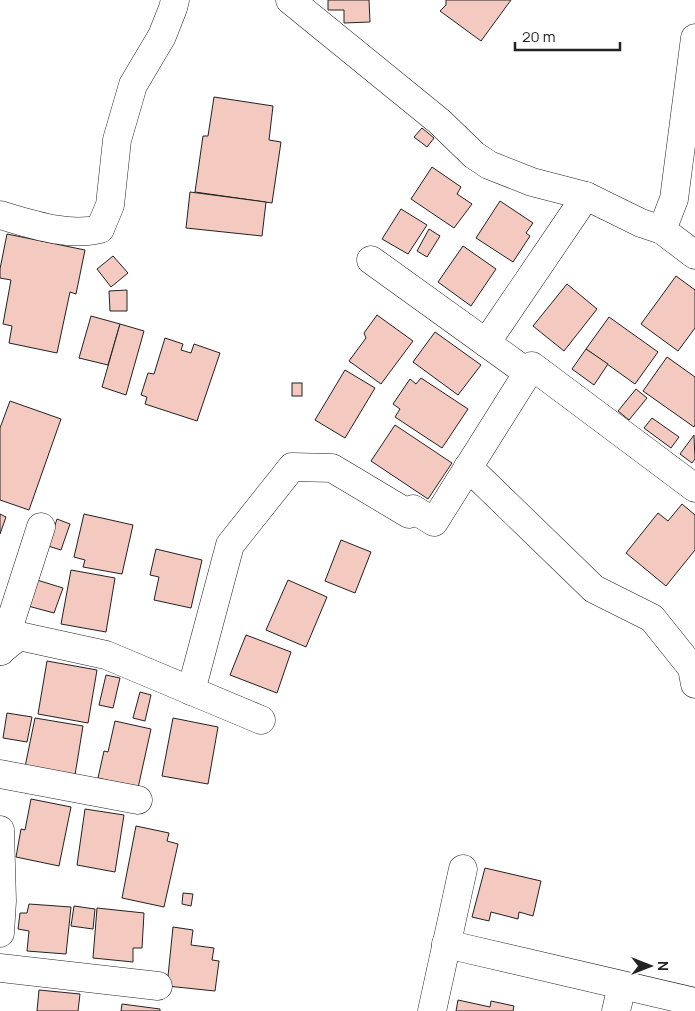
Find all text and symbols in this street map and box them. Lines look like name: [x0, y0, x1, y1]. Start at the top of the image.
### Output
scale bar: [515, 20, 620, 52]
text: 20 m: [522, 26, 555, 47]
north arrow: [625, 941, 675, 991]
text: N: [654, 961, 673, 971]

